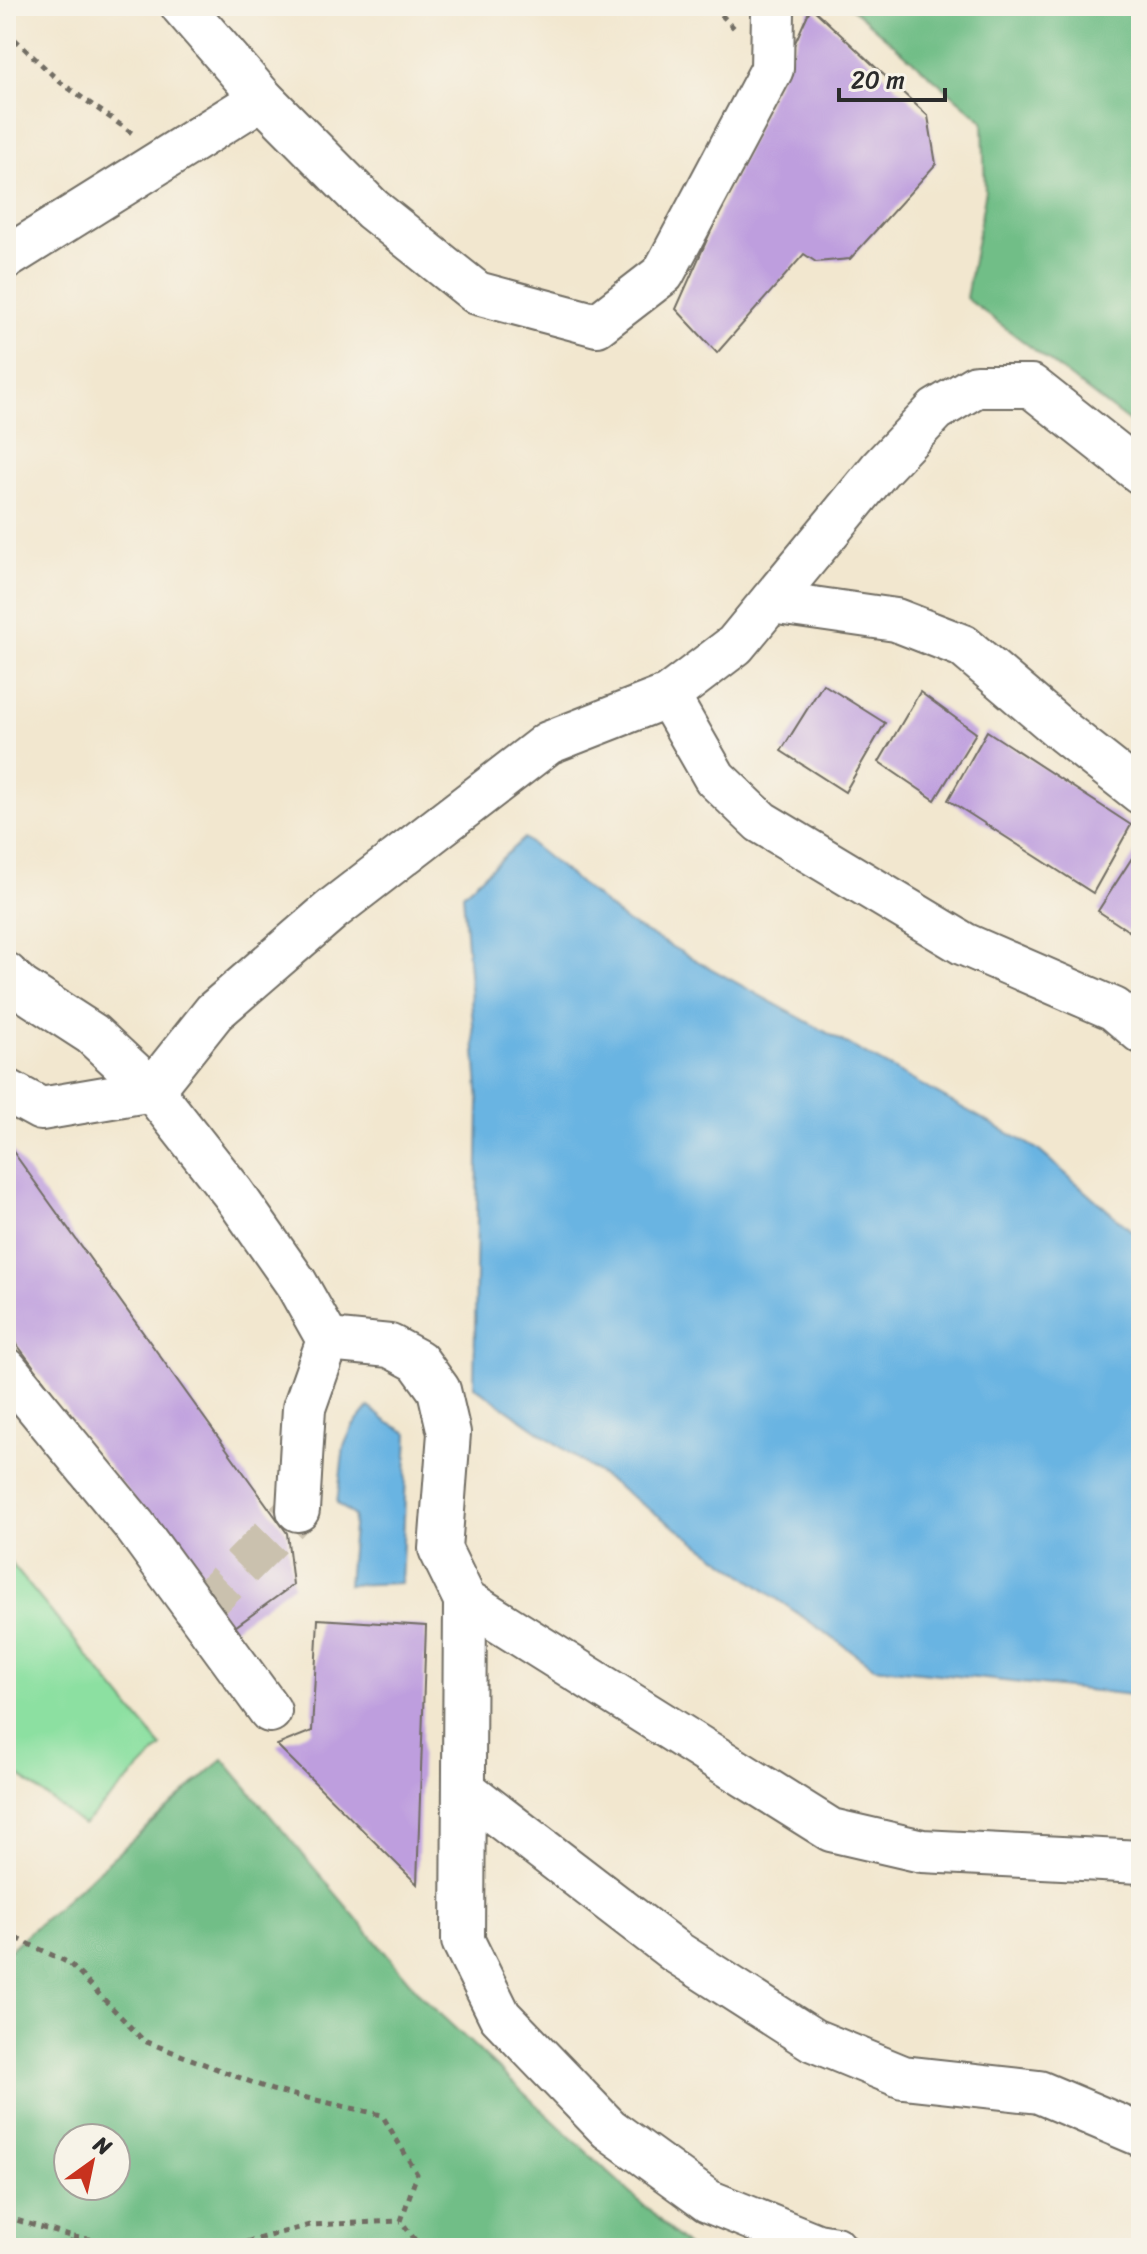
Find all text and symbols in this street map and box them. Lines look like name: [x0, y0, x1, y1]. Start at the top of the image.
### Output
scale bar: [839, 52, 945, 102]
text: 20 m: [851, 59, 905, 101]
north arrow: [52, 2122, 132, 2202]
text: N: [85, 2125, 120, 2167]

